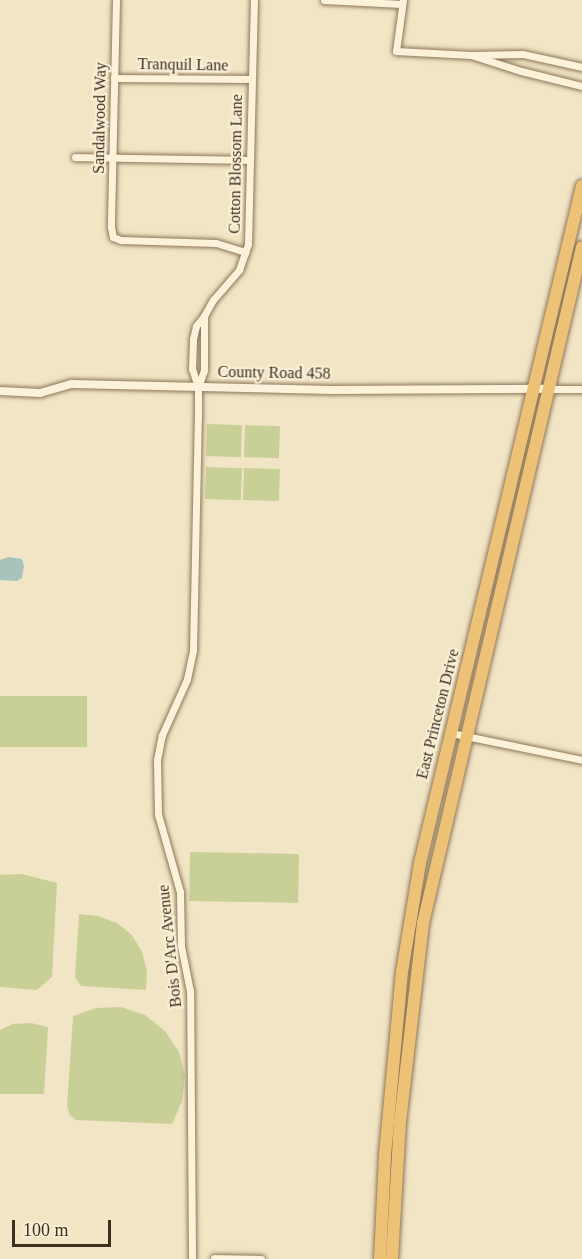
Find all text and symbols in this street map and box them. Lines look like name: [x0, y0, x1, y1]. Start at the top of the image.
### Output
street label: Tranquil Lane: [138, 55, 228, 75]
street label: Sandalwood Way: [89, 62, 111, 174]
street label: Cotton Blossom Lane: [225, 94, 247, 234]
street label: County Road 458: [217, 362, 331, 384]
street label: East Princeton Drive: [413, 647, 463, 781]
street label: Bois D'Arc Avenue: [154, 883, 186, 1009]
scale bar: [15, 1208, 114, 1246]
text: 100 m: [23, 1220, 69, 1240]

